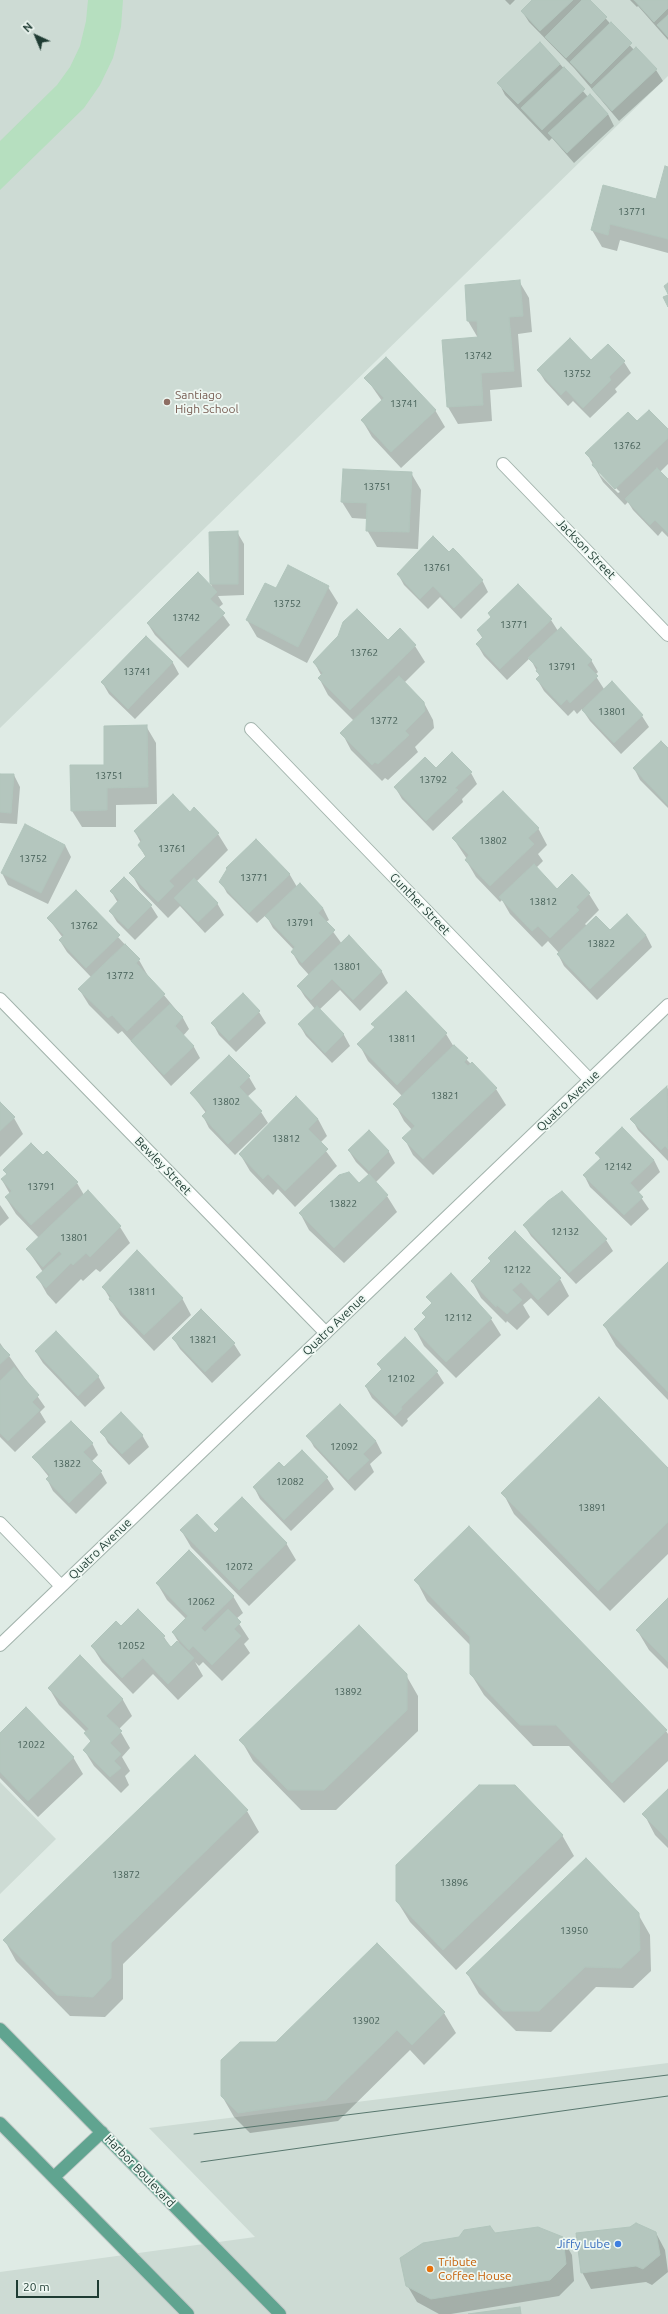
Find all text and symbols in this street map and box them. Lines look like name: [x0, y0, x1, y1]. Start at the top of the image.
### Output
north arrow: [16, 16, 56, 56]
text: N: [21, 20, 35, 35]
house number: 13771: [618, 206, 646, 218]
house number: 13742: [464, 350, 492, 362]
house number: 13752: [563, 368, 591, 380]
place label: Santiago High School: [175, 388, 239, 416]
marker: Santiago High School: [162, 397, 172, 407]
house number: 13741: [390, 398, 418, 410]
house number: 13762: [613, 440, 641, 452]
house number: 13751: [363, 481, 391, 493]
street label: Jackson Street: [553, 516, 619, 582]
house number: 13761: [423, 562, 451, 574]
house number: 13752: [273, 598, 301, 610]
house number: 13742: [172, 612, 200, 624]
house number: 13771: [500, 619, 528, 631]
house number: 13762: [350, 647, 378, 659]
house number: 13791: [548, 661, 576, 673]
house number: 13741: [123, 666, 151, 678]
house number: 13801: [598, 706, 626, 718]
house number: 13772: [370, 715, 398, 727]
house number: 13751: [95, 770, 123, 782]
house number: 13792: [419, 774, 447, 786]
house number: 13802: [479, 835, 507, 847]
house number: 13761: [158, 843, 186, 855]
house number: 13752: [19, 853, 47, 865]
street label: Gunther Street: [387, 870, 453, 938]
house number: 13771: [240, 872, 268, 884]
house number: 13812: [529, 896, 557, 908]
house number: 13791: [286, 917, 314, 929]
house number: 13762: [70, 920, 98, 932]
house number: 13822: [587, 938, 615, 950]
house number: 13801: [333, 961, 361, 973]
house number: 13772: [106, 970, 134, 982]
house number: 13811: [388, 1033, 416, 1045]
street label: Quatro Avenue: [534, 1067, 602, 1135]
house number: 13821: [431, 1090, 459, 1102]
house number: 13802: [212, 1096, 240, 1108]
house number: 13812: [272, 1133, 300, 1145]
street label: Bewley Street: [132, 1134, 194, 1198]
house number: 12142: [604, 1161, 632, 1173]
house number: 13791: [27, 1181, 55, 1193]
house number: 13822: [329, 1198, 357, 1210]
house number: 12132: [551, 1226, 579, 1238]
house number: 13801: [60, 1232, 88, 1244]
house number: 12122: [503, 1264, 531, 1276]
house number: 13811: [128, 1286, 156, 1298]
street label: Quatro Avenue: [300, 1291, 368, 1359]
house number: 12112: [444, 1312, 472, 1324]
house number: 13821: [189, 1334, 217, 1346]
house number: 12102: [387, 1373, 415, 1385]
house number: 12092: [330, 1441, 358, 1453]
house number: 13822: [53, 1458, 81, 1470]
house number: 12082: [276, 1476, 304, 1488]
house number: 13891: [578, 1502, 606, 1514]
street label: Quatro Avenue: [66, 1515, 134, 1583]
house number: 12072: [225, 1561, 253, 1573]
house number: 12062: [187, 1596, 215, 1608]
house number: 12052: [117, 1640, 145, 1652]
house number: 13892: [334, 1686, 362, 1698]
house number: 12022: [17, 1739, 45, 1751]
house number: 13872: [112, 1869, 140, 1881]
house number: 13896: [440, 1877, 468, 1889]
house number: 13950: [560, 1925, 588, 1937]
house number: 13902: [352, 2015, 380, 2027]
street label: Harbor Boulevard: [102, 2132, 178, 2210]
place label: Jiffy Lube: [557, 2237, 610, 2251]
marker: Jiffy Lube: [613, 2239, 623, 2249]
place label: Tribute Coffee House: [438, 2255, 512, 2283]
marker: Tribute Coffee House: [425, 2264, 435, 2274]
scale bar: [18, 2272, 101, 2298]
text: 20 m: [23, 2280, 50, 2293]

